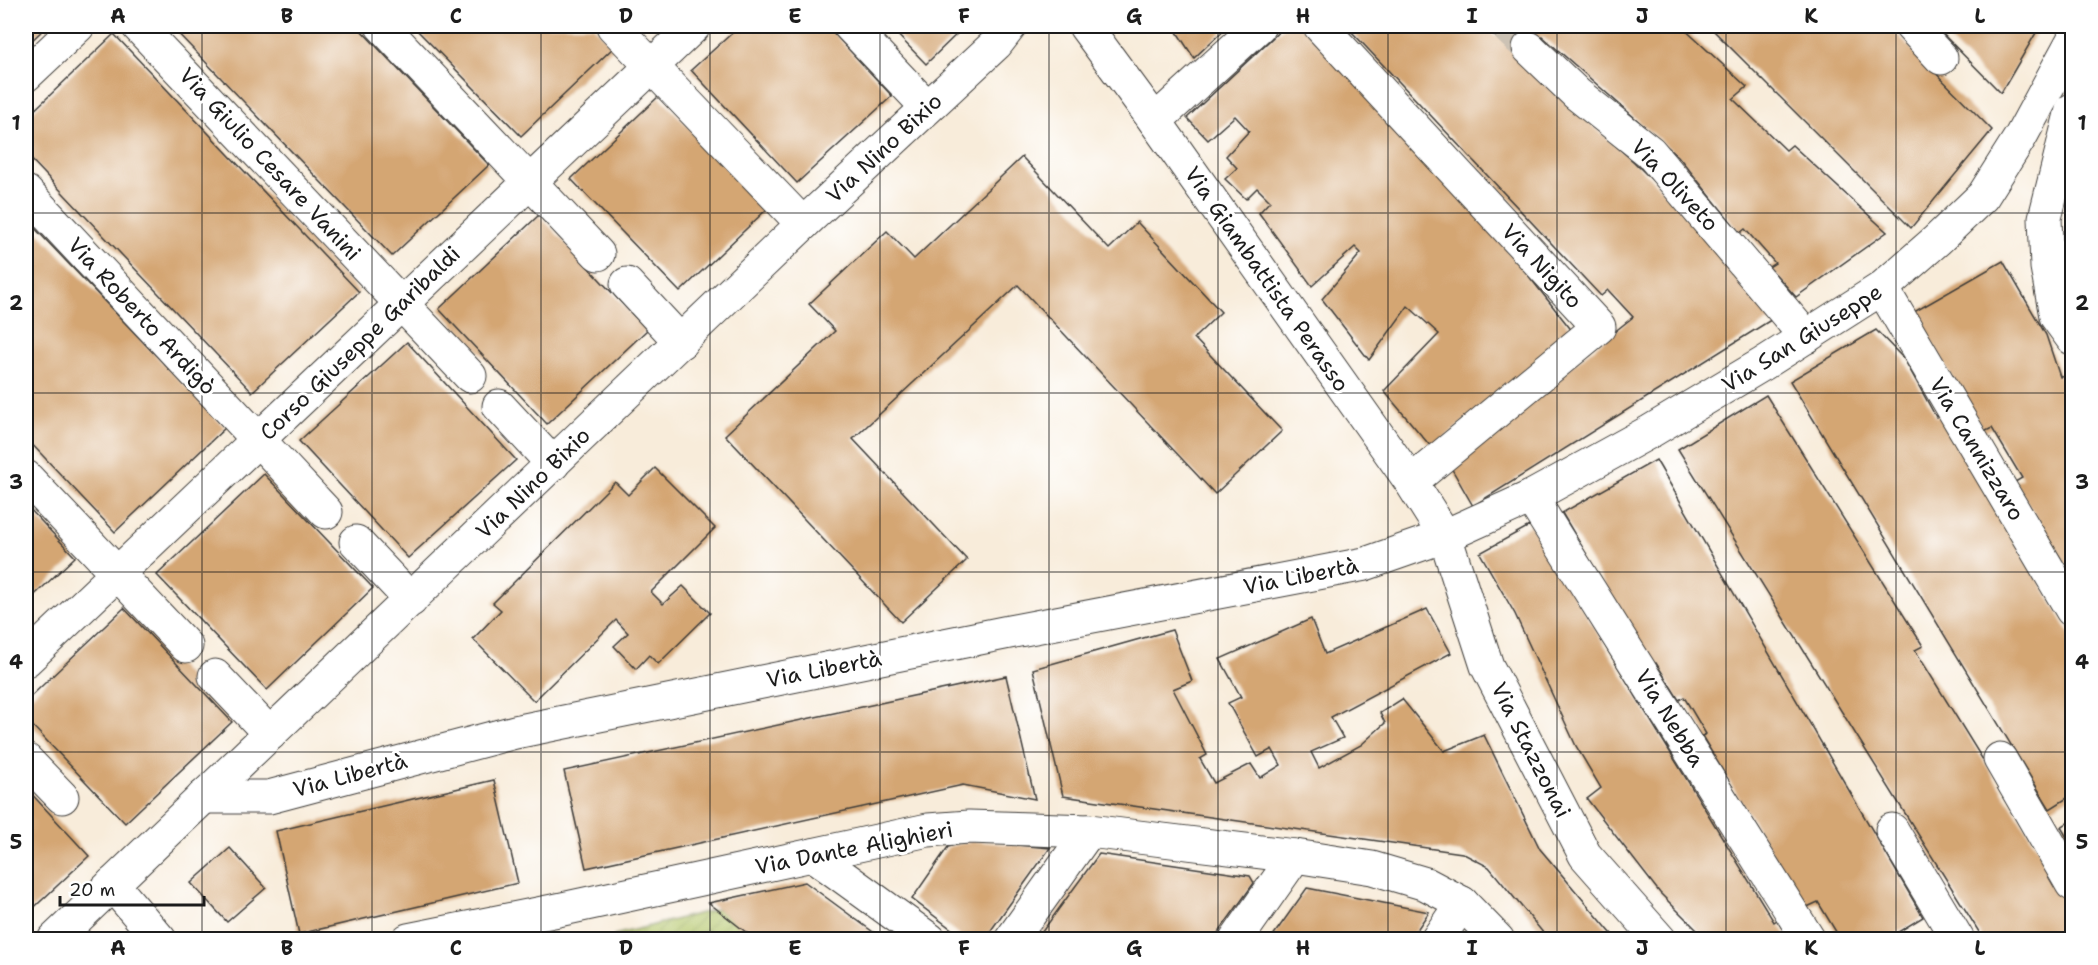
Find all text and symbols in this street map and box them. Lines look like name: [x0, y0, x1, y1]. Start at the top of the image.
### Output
text: A: [110, 3, 126, 29]
text: B: [281, 3, 293, 29]
text: C: [450, 3, 462, 29]
text: D: [619, 3, 633, 29]
text: E: [788, 3, 802, 29]
text: F: [958, 3, 970, 29]
text: G: [1126, 3, 1142, 29]
text: H: [1296, 3, 1310, 29]
text: I: [1466, 3, 1478, 29]
text: J: [1636, 3, 1649, 29]
text: K: [1804, 3, 1818, 29]
text: L: [1975, 3, 1986, 29]
street label: Via Giulio Cesare Vanini: [173, 61, 367, 267]
street label: Via Nino Bixio: [820, 87, 948, 209]
text: 1: [11, 110, 21, 136]
text: 1: [2077, 110, 2087, 136]
street label: Via Oliveto: [1625, 133, 1725, 237]
street label: Via Giambattista Perasso: [1178, 161, 1356, 397]
street label: Via Nigito: [1495, 217, 1589, 315]
street label: Via Roberto Ardigò: [61, 231, 223, 401]
street label: Corso Giuseppe Garibaldi: [254, 239, 466, 447]
street label: Via San Giuseppe: [1716, 277, 1888, 399]
text: 2: [9, 290, 23, 316]
text: 2: [2075, 290, 2089, 316]
street label: Via Cannizzaro: [1923, 372, 2031, 526]
street label: Via Nino Bixio: [469, 421, 597, 545]
text: 3: [9, 469, 23, 495]
text: 3: [2075, 469, 2089, 495]
street label: Via Libertà: [1241, 551, 1361, 601]
street label: Via Libertà: [764, 644, 884, 694]
text: 4: [9, 649, 23, 675]
text: 4: [2075, 649, 2089, 675]
street label: Via Nebba: [1629, 664, 1712, 773]
street label: Via Stazzonai: [1484, 677, 1578, 823]
street label: Via Libertà: [290, 746, 410, 804]
street label: Via Dante Alighieri: [753, 815, 955, 881]
text: 5: [10, 829, 22, 855]
text: 5: [2076, 829, 2088, 855]
scale bar: [60, 869, 204, 907]
text: 20 m: [69, 878, 115, 902]
text: A: [110, 935, 126, 961]
text: B: [281, 935, 293, 961]
text: C: [450, 935, 462, 961]
text: D: [619, 935, 633, 961]
text: E: [788, 935, 802, 961]
text: F: [958, 935, 970, 961]
text: G: [1126, 935, 1142, 961]
text: H: [1296, 935, 1310, 961]
text: I: [1466, 935, 1478, 961]
text: J: [1636, 935, 1649, 961]
text: K: [1804, 935, 1818, 961]
text: L: [1975, 935, 1986, 961]

